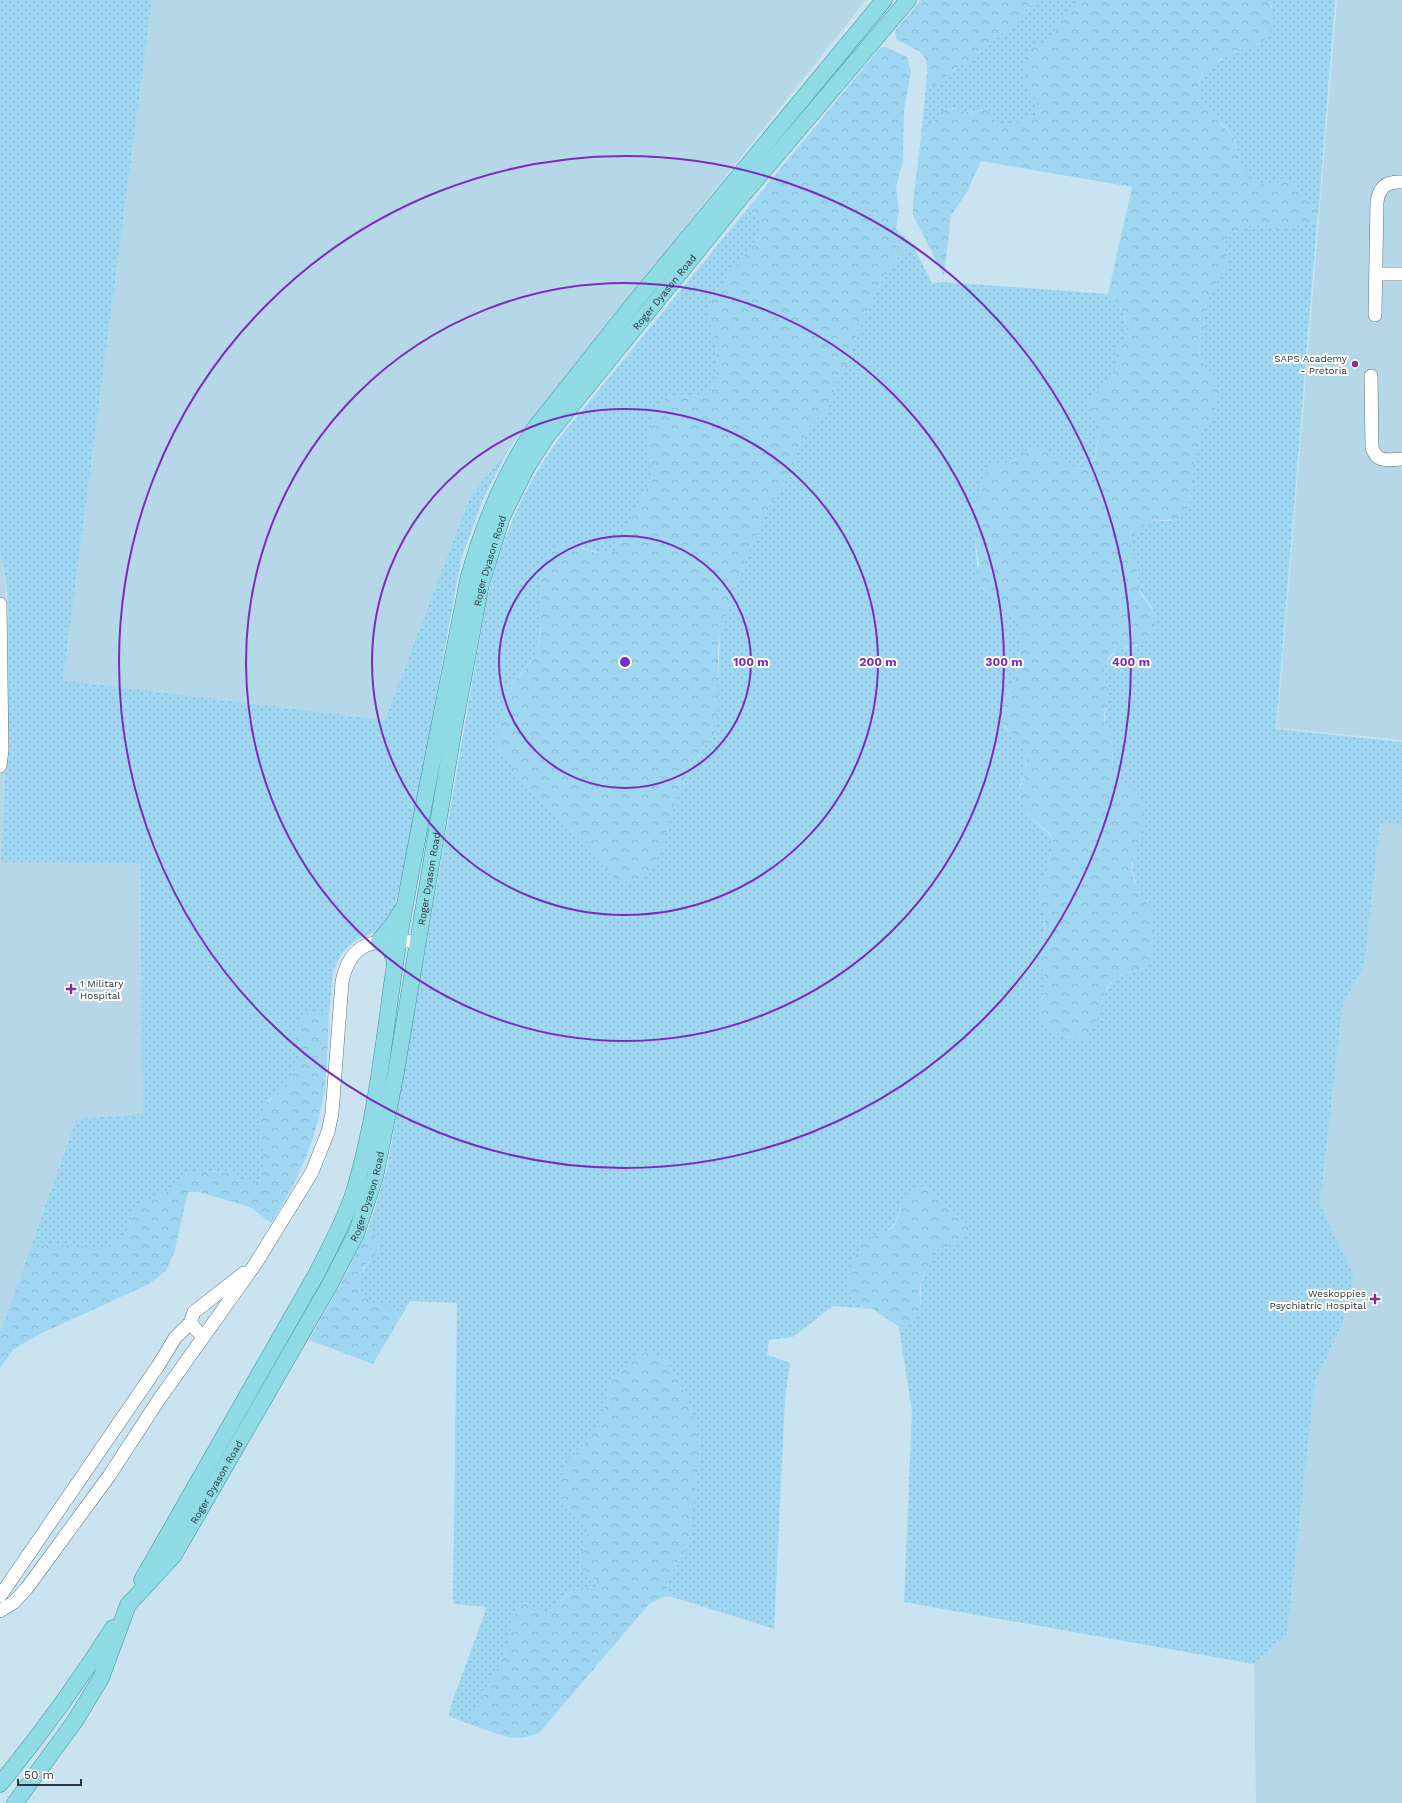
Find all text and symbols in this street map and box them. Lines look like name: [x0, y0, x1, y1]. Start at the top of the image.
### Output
street label: Roger Dyason Road: [630, 252, 698, 332]
place label: SAPS Academy - Pretoria: [1274, 353, 1348, 376]
marker: SAPS Academy - Pretoria: [1350, 359, 1360, 369]
street label: Roger Dyason Road: [471, 514, 508, 607]
centre of rings: [618, 655, 632, 669]
text: 100 m: [733, 655, 769, 669]
text: 200 m: [859, 655, 897, 669]
text: 300 m: [985, 655, 1023, 669]
text: 400 m: [1112, 655, 1150, 669]
street label: Roger Dyason Road: [415, 831, 442, 926]
place label: 1 Military Hospital: [80, 978, 124, 1001]
marker: 1 Military Hospital: [65, 983, 77, 995]
street label: Roger Dyason Road: [348, 1150, 386, 1243]
place label: Weskoppies Psychiatric Hospital: [1270, 1288, 1366, 1311]
marker: Weskoppies Psychiatric Hospital: [1369, 1293, 1381, 1305]
street label: Roger Dyason Road: [188, 1438, 244, 1525]
scale bar: [18, 1761, 81, 1787]
text: 50 m: [24, 1768, 54, 1782]

